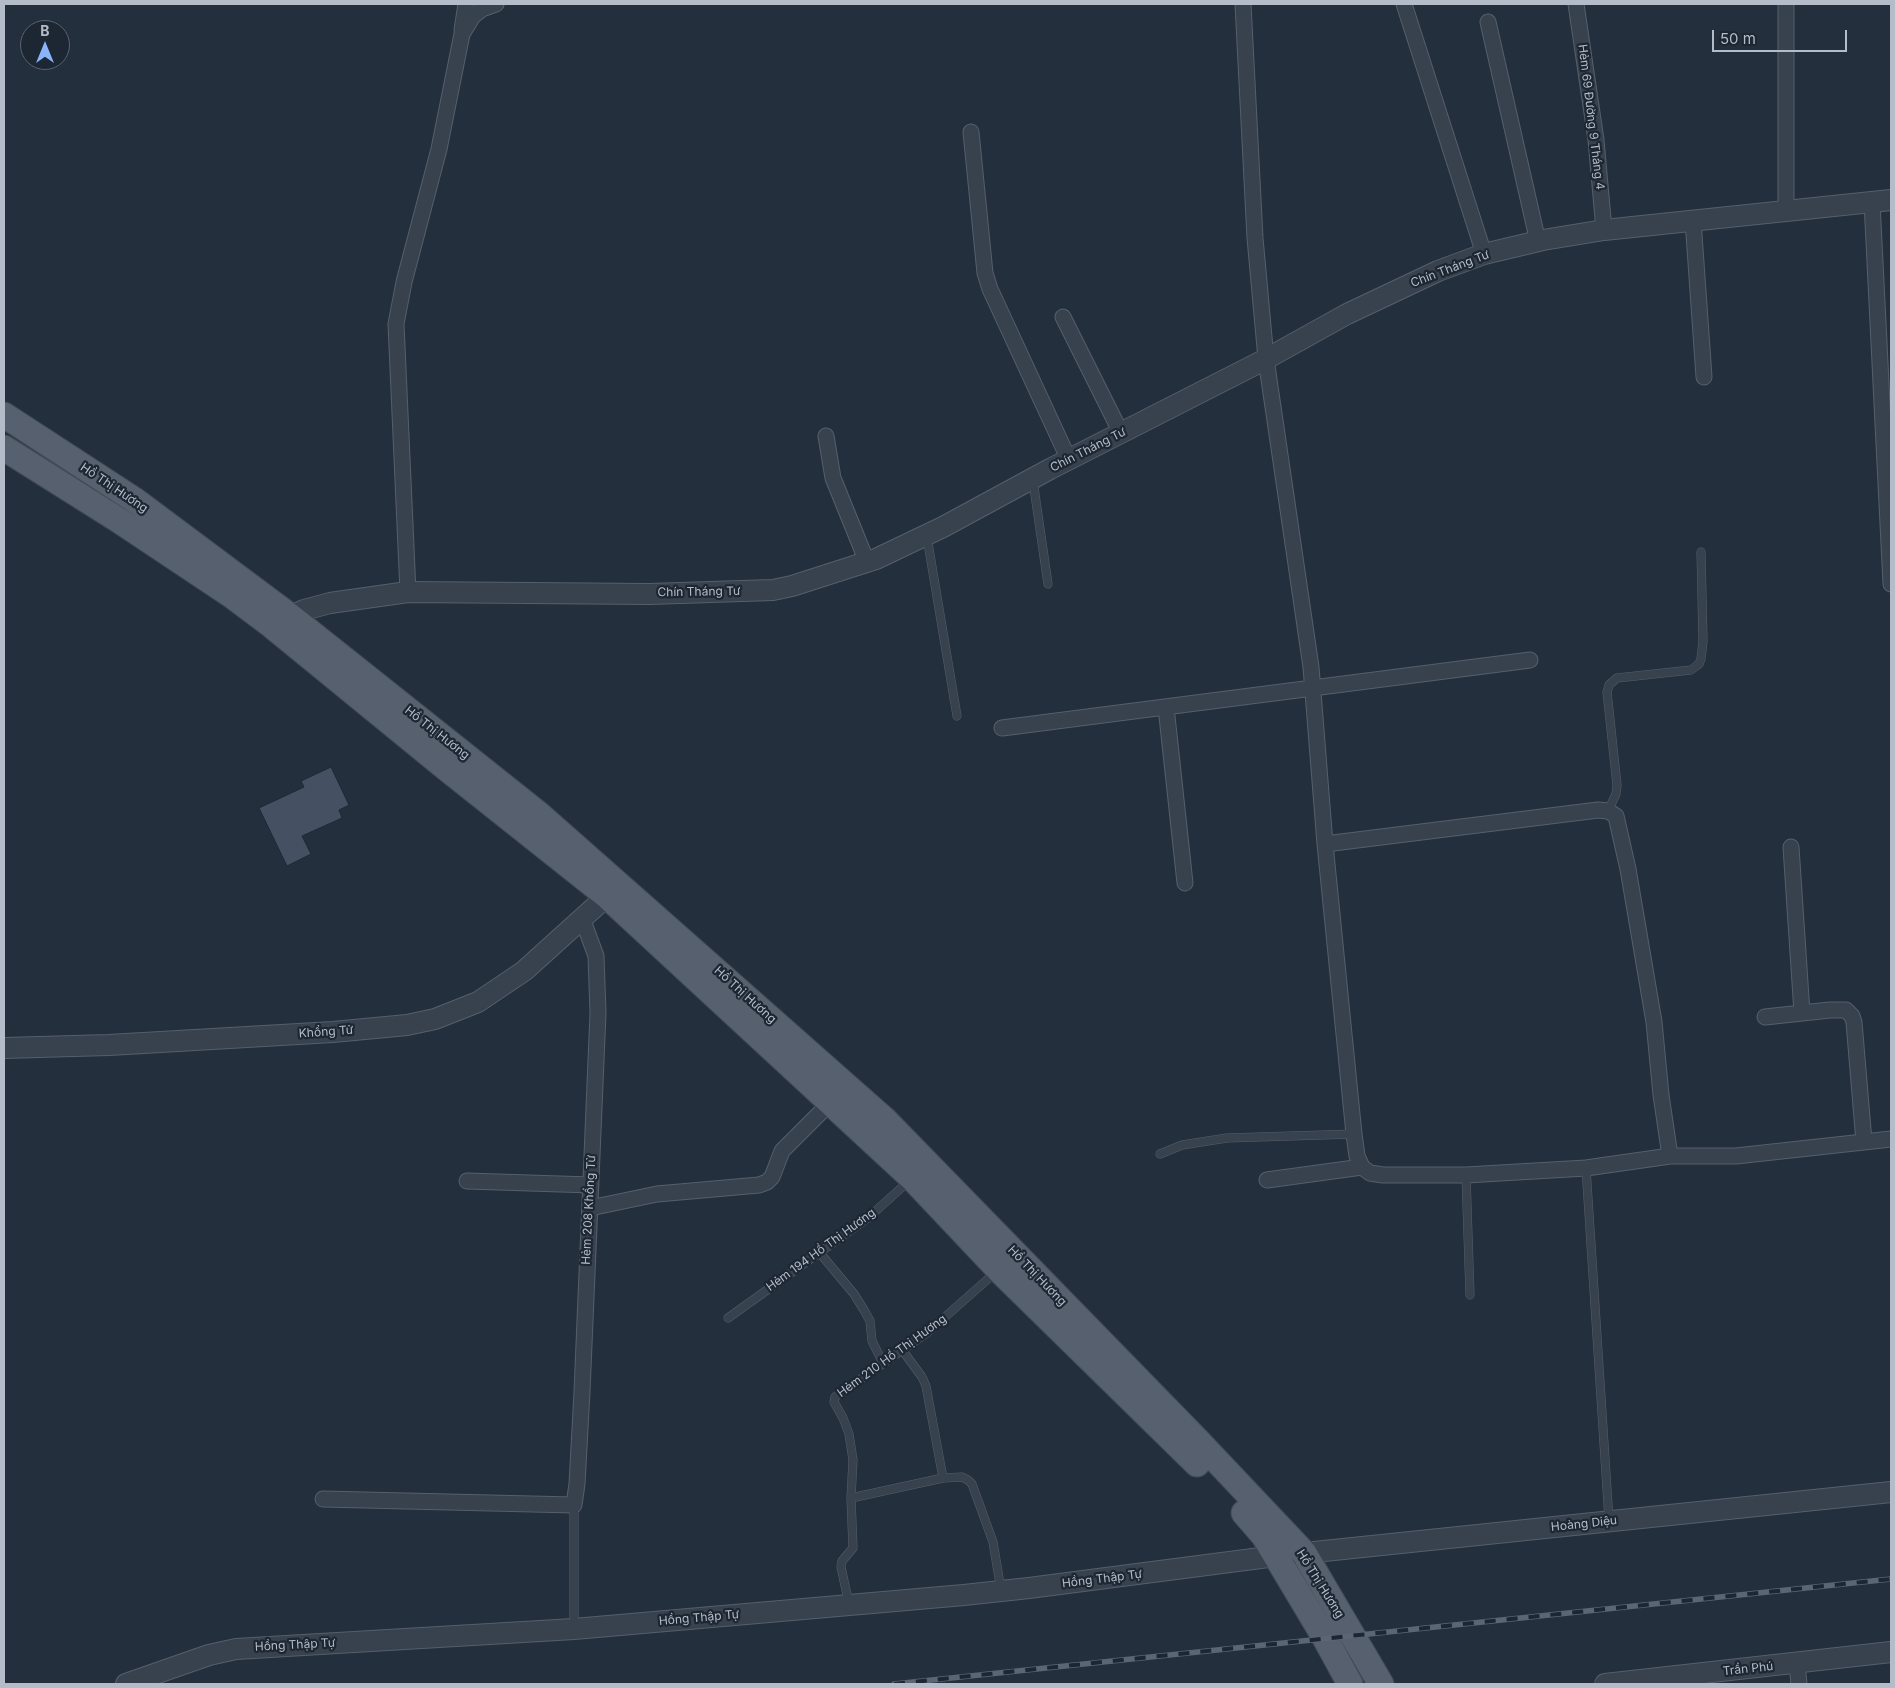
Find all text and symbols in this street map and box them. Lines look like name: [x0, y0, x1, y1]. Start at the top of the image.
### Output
north arrow: [20, 20, 70, 70]
scale bar: [1715, 20, 1850, 52]
text: B: [40, 22, 50, 39]
text: 50 m: [1720, 29, 1756, 48]
street label: Hẻm 69 Đường 9 Tháng 4: [1575, 43, 1607, 191]
street label: Chín Tháng Tư: [1409, 247, 1491, 291]
street label: Chín Tháng Tư: [1048, 425, 1128, 475]
street label: Hồ Thị Hương: [78, 460, 150, 516]
street label: Chín Tháng Tư: [657, 584, 741, 600]
street label: Hồ Thị Hương: [402, 703, 472, 763]
street label: Hồ Thị Hương: [711, 963, 779, 1027]
street label: Khổng Tử: [298, 1023, 354, 1041]
street label: Hẻm 208 Khổng Tử: [579, 1155, 599, 1265]
street label: Hẻm 194 Hồ Thị Hương: [764, 1206, 878, 1294]
street label: Hồ Thị Hương: [1005, 1243, 1069, 1309]
street label: Hẻm 210 Hồ Thị Hương: [835, 1312, 949, 1400]
street label: Hoàng Diệu: [1550, 1513, 1618, 1535]
street label: Hồ Thị Hương: [1293, 1547, 1347, 1621]
street label: Hồng Thập Tự: [1061, 1567, 1143, 1591]
street label: Hồng Thập Tự: [658, 1607, 740, 1629]
street label: Hồng Thập Tự: [254, 1636, 336, 1654]
street label: Trần Phú: [1722, 1659, 1774, 1679]

